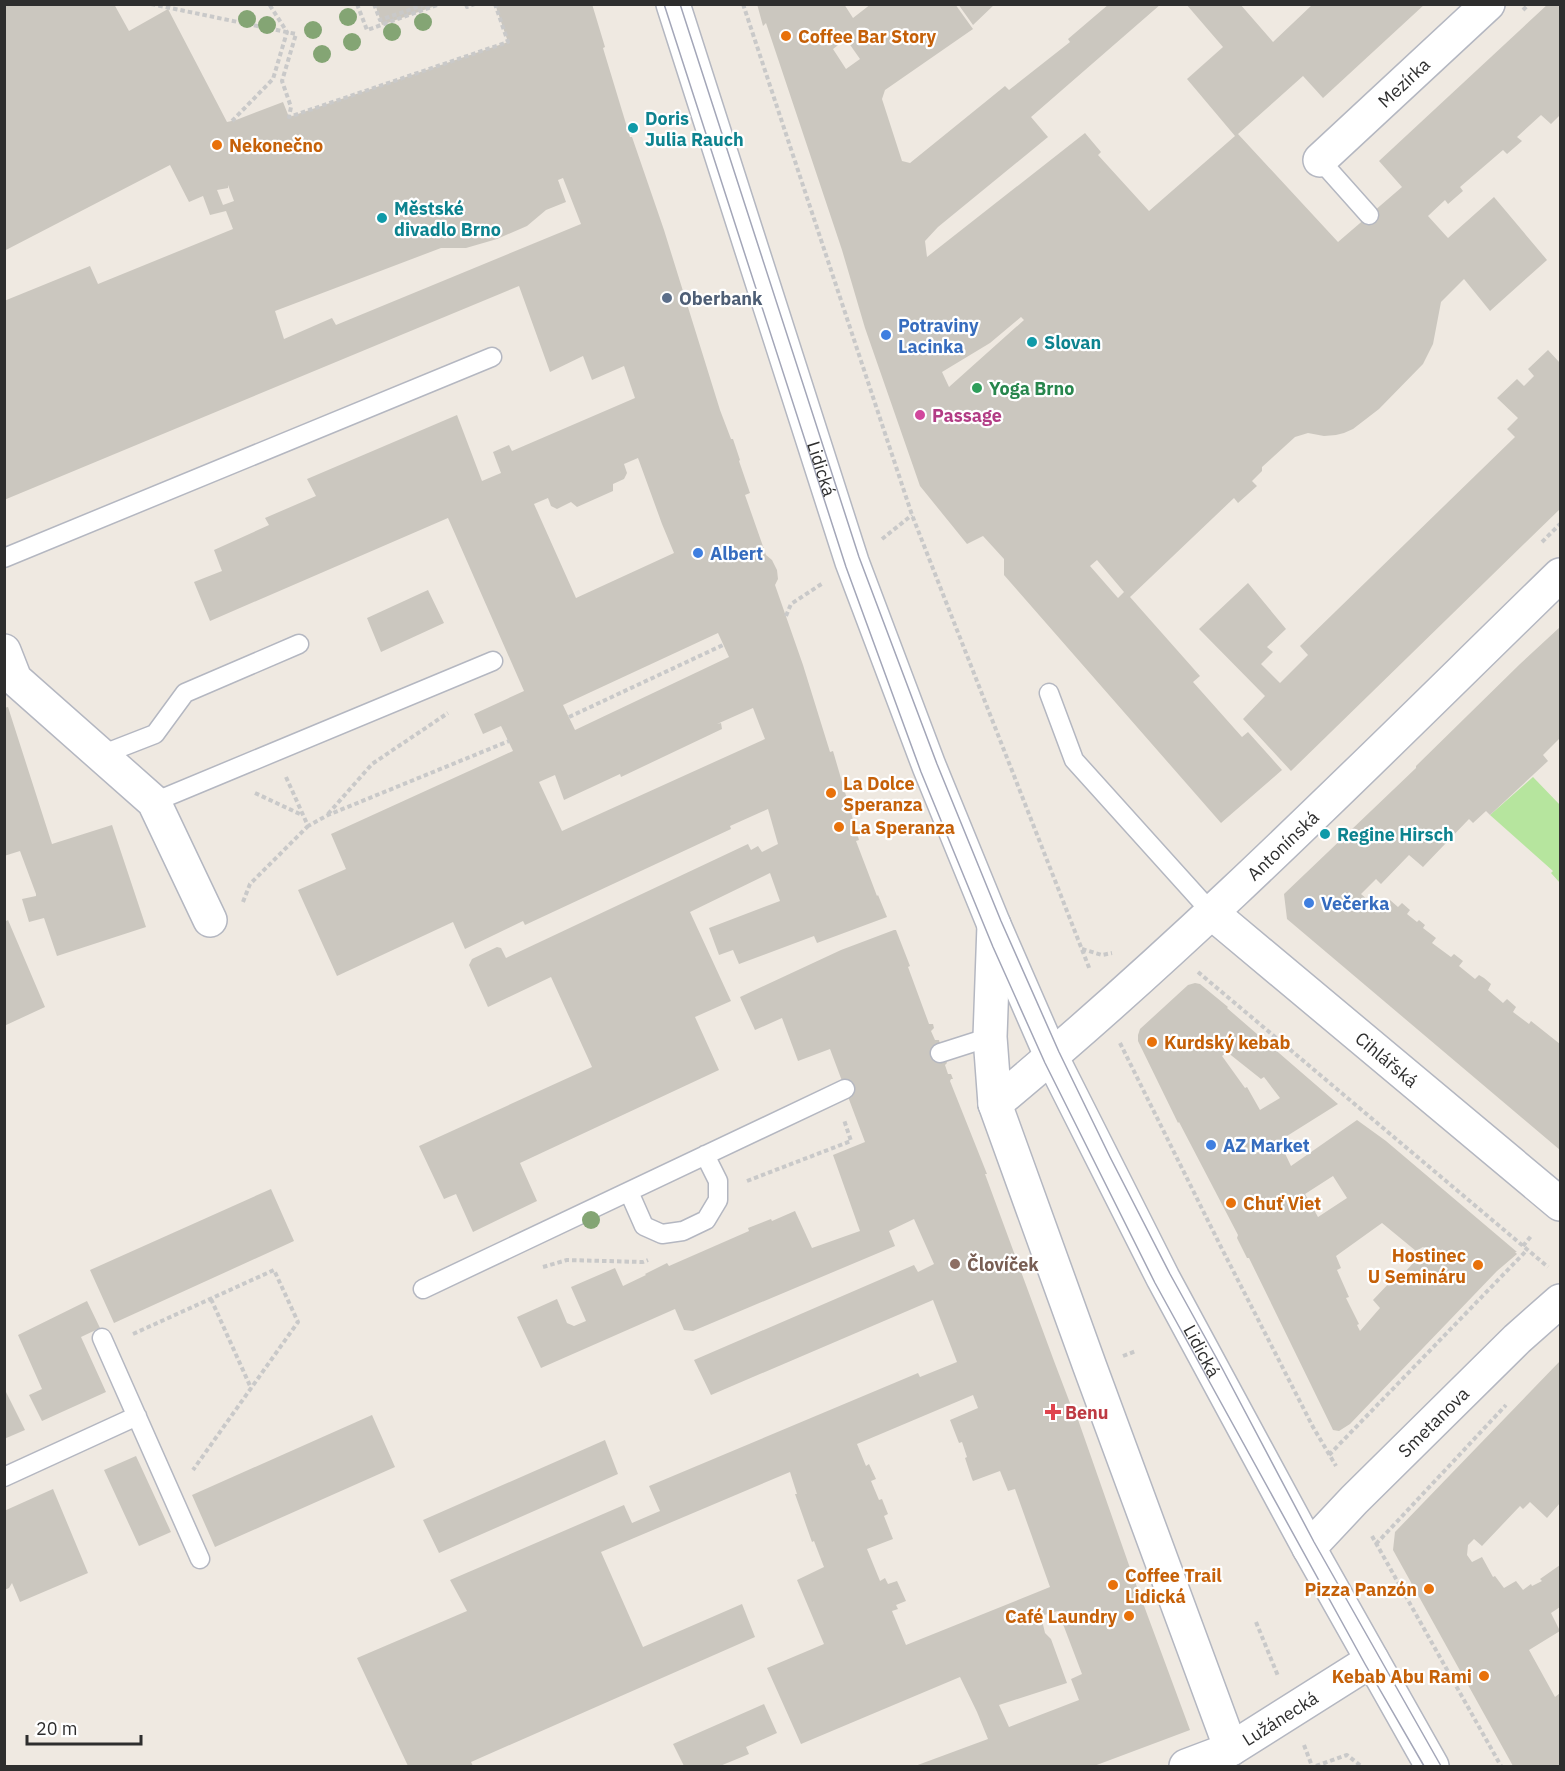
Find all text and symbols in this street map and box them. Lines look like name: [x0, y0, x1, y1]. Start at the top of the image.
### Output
place label: Coffee Bar Story: [798, 25, 937, 48]
marker: Coffee Bar Story: [779, 29, 793, 43]
street label: Mezírka: [1373, 52, 1435, 112]
place label: Doris Julia Rauch: [645, 107, 744, 151]
marker: Doris Julia Rauch: [626, 121, 640, 135]
place label: Nekonečno: [229, 134, 323, 157]
marker: Nekonečno: [210, 138, 224, 152]
place label: Městské divadlo Brno: [394, 197, 501, 241]
marker: Městské divadlo Brno: [375, 211, 389, 225]
place label: Oberbank: [679, 287, 763, 310]
marker: Oberbank: [660, 291, 674, 305]
place label: Potraviny Lacinka: [898, 314, 979, 358]
marker: Potraviny Lacinka: [879, 328, 893, 342]
place label: Slovan: [1044, 331, 1101, 354]
marker: Slovan: [1025, 335, 1039, 349]
place label: Yoga Brno: [989, 377, 1074, 400]
marker: Yoga Brno: [970, 381, 984, 395]
place label: Passage: [932, 404, 1002, 427]
marker: Passage: [913, 408, 927, 422]
street label: Lidická: [802, 438, 842, 499]
place label: Albert: [710, 542, 763, 565]
marker: Albert: [691, 546, 705, 560]
place label: La Dolce Speranza: [843, 772, 923, 816]
marker: La Dolce Speranza: [824, 786, 838, 800]
street label: Antonínská: [1242, 805, 1324, 885]
place label: La Speranza: [851, 816, 955, 839]
marker: La Speranza: [832, 820, 846, 834]
place label: Regine Hirsch: [1337, 823, 1454, 846]
marker: Regine Hirsch: [1318, 827, 1332, 841]
place label: Večerka: [1321, 892, 1389, 915]
marker: Večerka: [1302, 896, 1316, 910]
street label: Cihlářská: [1351, 1026, 1423, 1092]
place label: Kurdský kebab: [1164, 1031, 1290, 1054]
marker: Kurdský kebab: [1145, 1035, 1159, 1049]
place label: AZ Market: [1223, 1134, 1310, 1157]
marker: AZ Market: [1204, 1138, 1218, 1152]
place label: Chuť Viet: [1243, 1192, 1321, 1215]
marker: Chuť Viet: [1224, 1196, 1238, 1210]
place label: Hostinec U Semináru: [1368, 1244, 1466, 1288]
place label: Človíček: [967, 1252, 1039, 1276]
marker: Človíček: [948, 1257, 962, 1271]
marker: Hostinec U Semináru: [1471, 1258, 1485, 1272]
street label: Lidická: [1179, 1320, 1226, 1381]
street label: Smetanova: [1393, 1382, 1474, 1462]
place label: Benu: [1065, 1401, 1109, 1424]
marker: Benu: [1046, 1405, 1060, 1419]
place label: Coffee Trail Lidická: [1125, 1564, 1222, 1608]
marker: Coffee Trail Lidická: [1106, 1578, 1120, 1592]
place label: Pizza Panzón: [1304, 1578, 1417, 1601]
marker: Pizza Panzón: [1422, 1582, 1436, 1596]
place label: Café Laundry: [1005, 1605, 1117, 1628]
marker: Café Laundry: [1122, 1609, 1136, 1623]
place label: Kebab Abu Rami: [1332, 1665, 1472, 1688]
marker: Kebab Abu Rami: [1477, 1669, 1491, 1683]
street label: Lužánecká: [1238, 1685, 1322, 1751]
scale bar: [27, 1708, 141, 1746]
text: 20 m: [36, 1717, 78, 1740]

